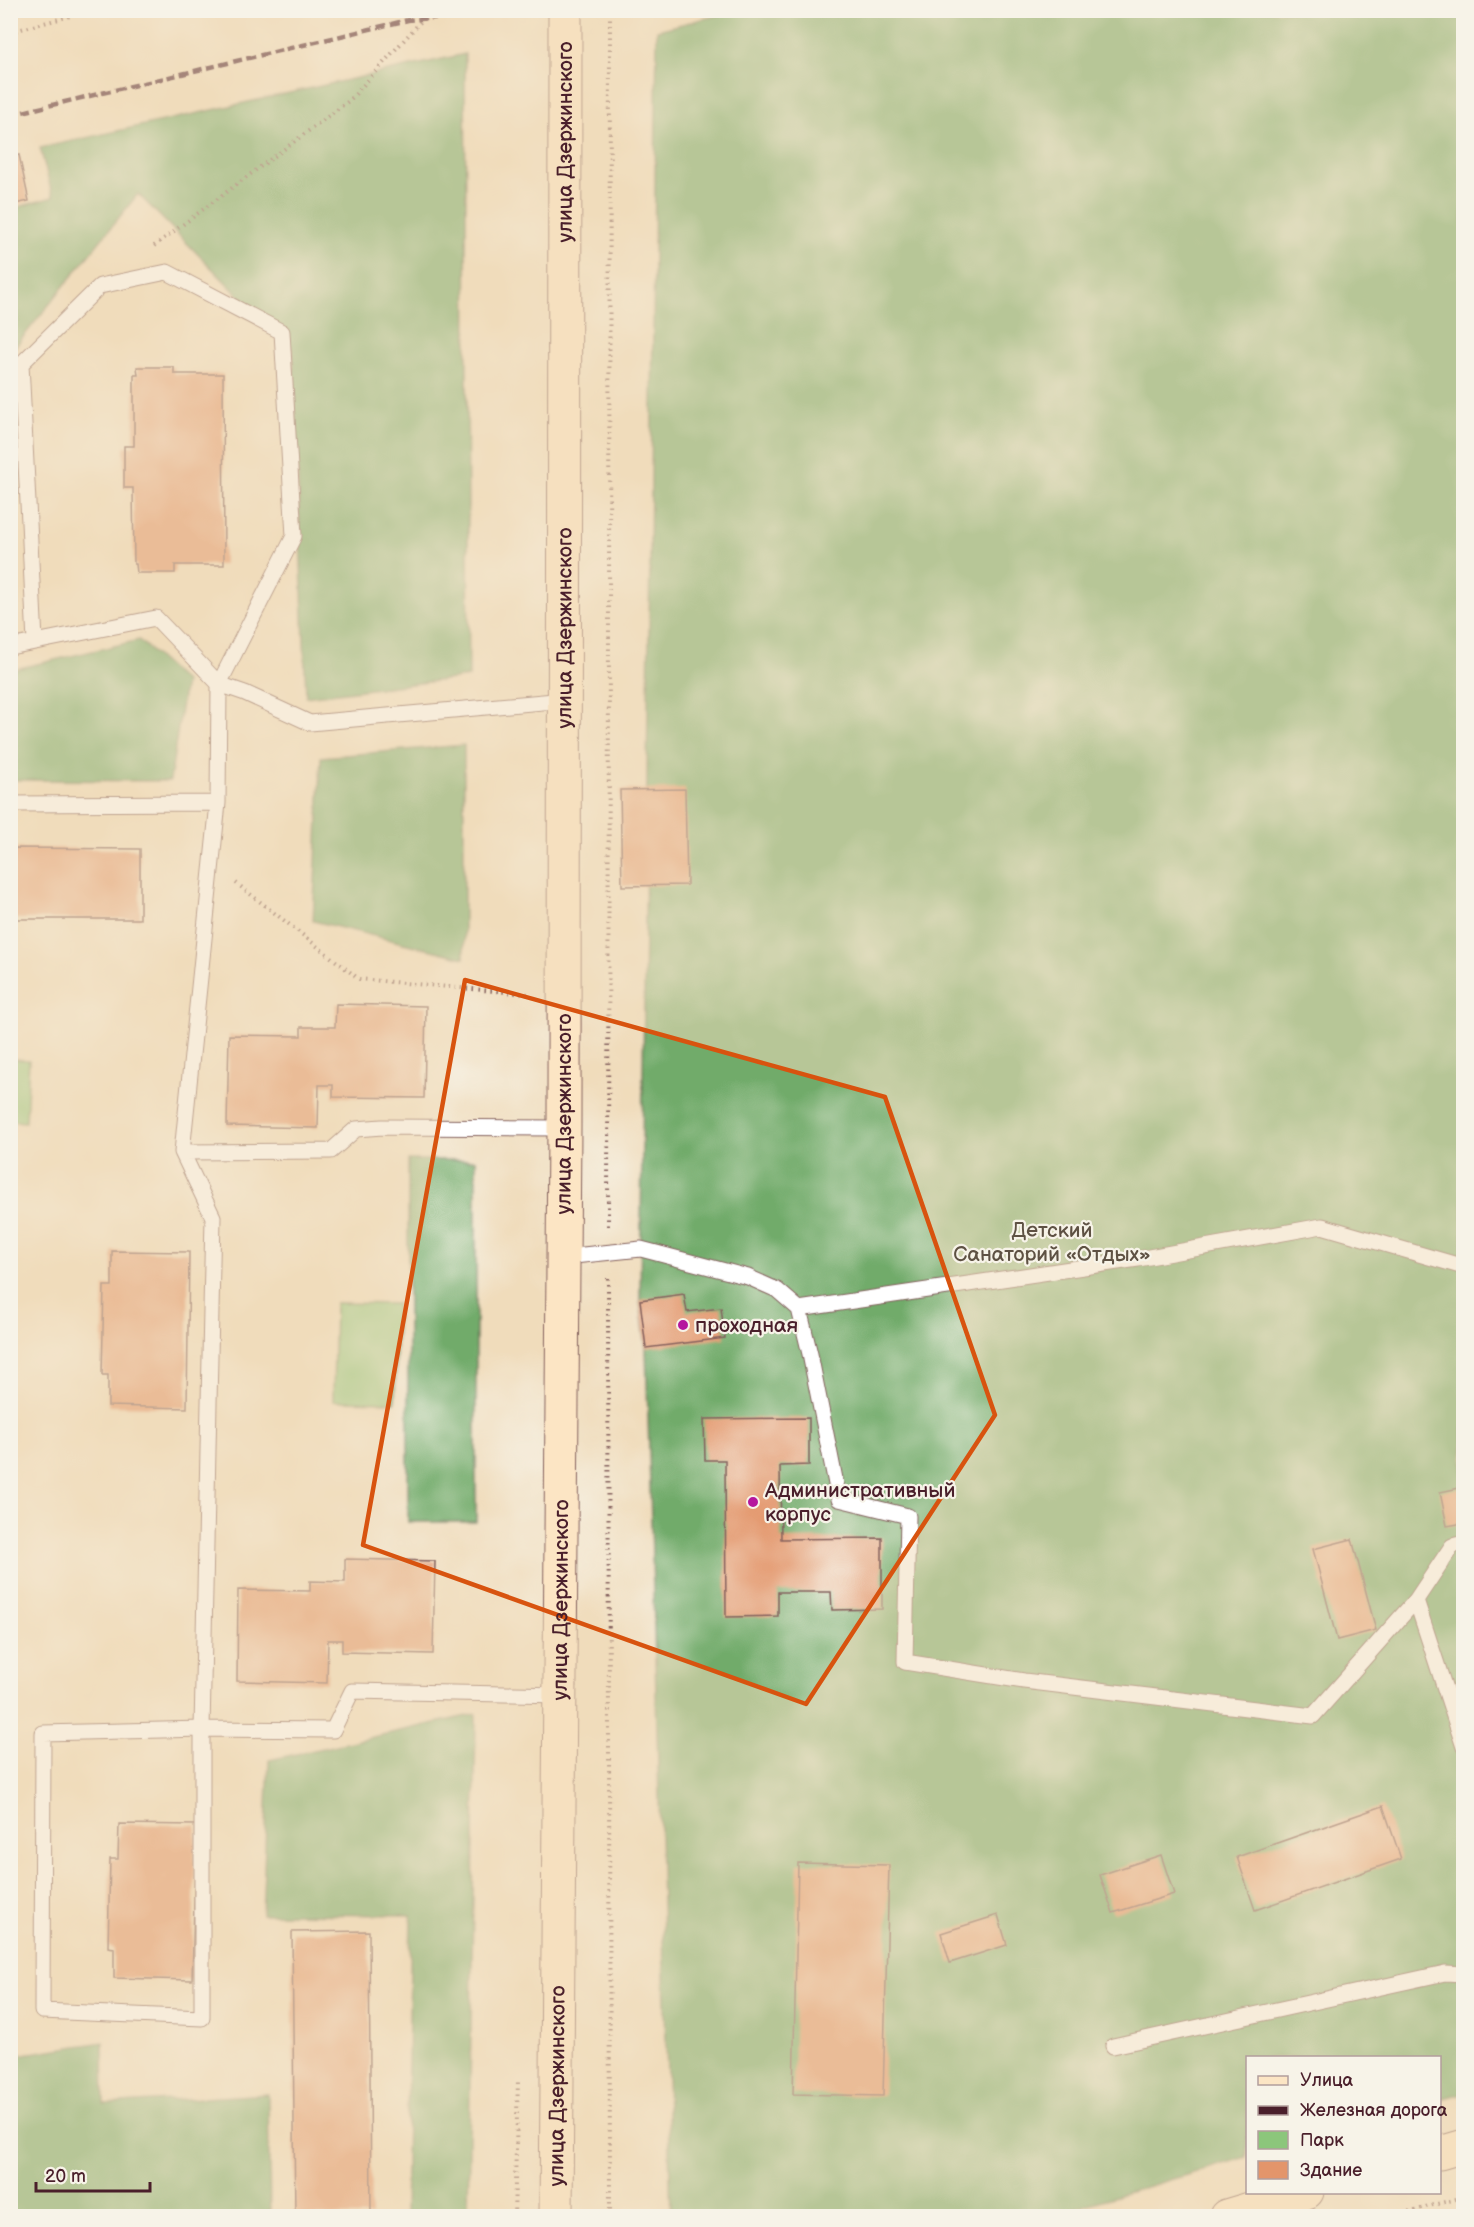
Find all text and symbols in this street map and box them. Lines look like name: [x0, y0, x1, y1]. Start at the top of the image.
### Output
street label: улица Дзержинского: [552, 41, 577, 243]
street label: улица Дзержинского: [552, 527, 577, 729]
street label: улица Дзержинского: [551, 1013, 577, 1215]
park label: Детский Санаторий «Отдых»: [953, 1218, 1151, 1267]
place label: проходная: [695, 1313, 798, 1338]
marker: проходная: [676, 1318, 690, 1332]
place label: Административный корпус: [764, 1478, 955, 1527]
marker: Административный корпус: [746, 1495, 760, 1509]
street label: улица Дзержинского: [547, 1499, 574, 1701]
street label: улица Дзержинского: [544, 1985, 570, 2187]
legend: [1246, 2056, 1441, 2194]
text: Улица: [1300, 2070, 1354, 2091]
text: Железная дорога: [1300, 2100, 1448, 2121]
text: Парк: [1300, 2130, 1344, 2151]
scale bar: [36, 2155, 150, 2193]
text: Здание: [1300, 2160, 1362, 2181]
text: 20 m: [45, 2166, 86, 2187]

